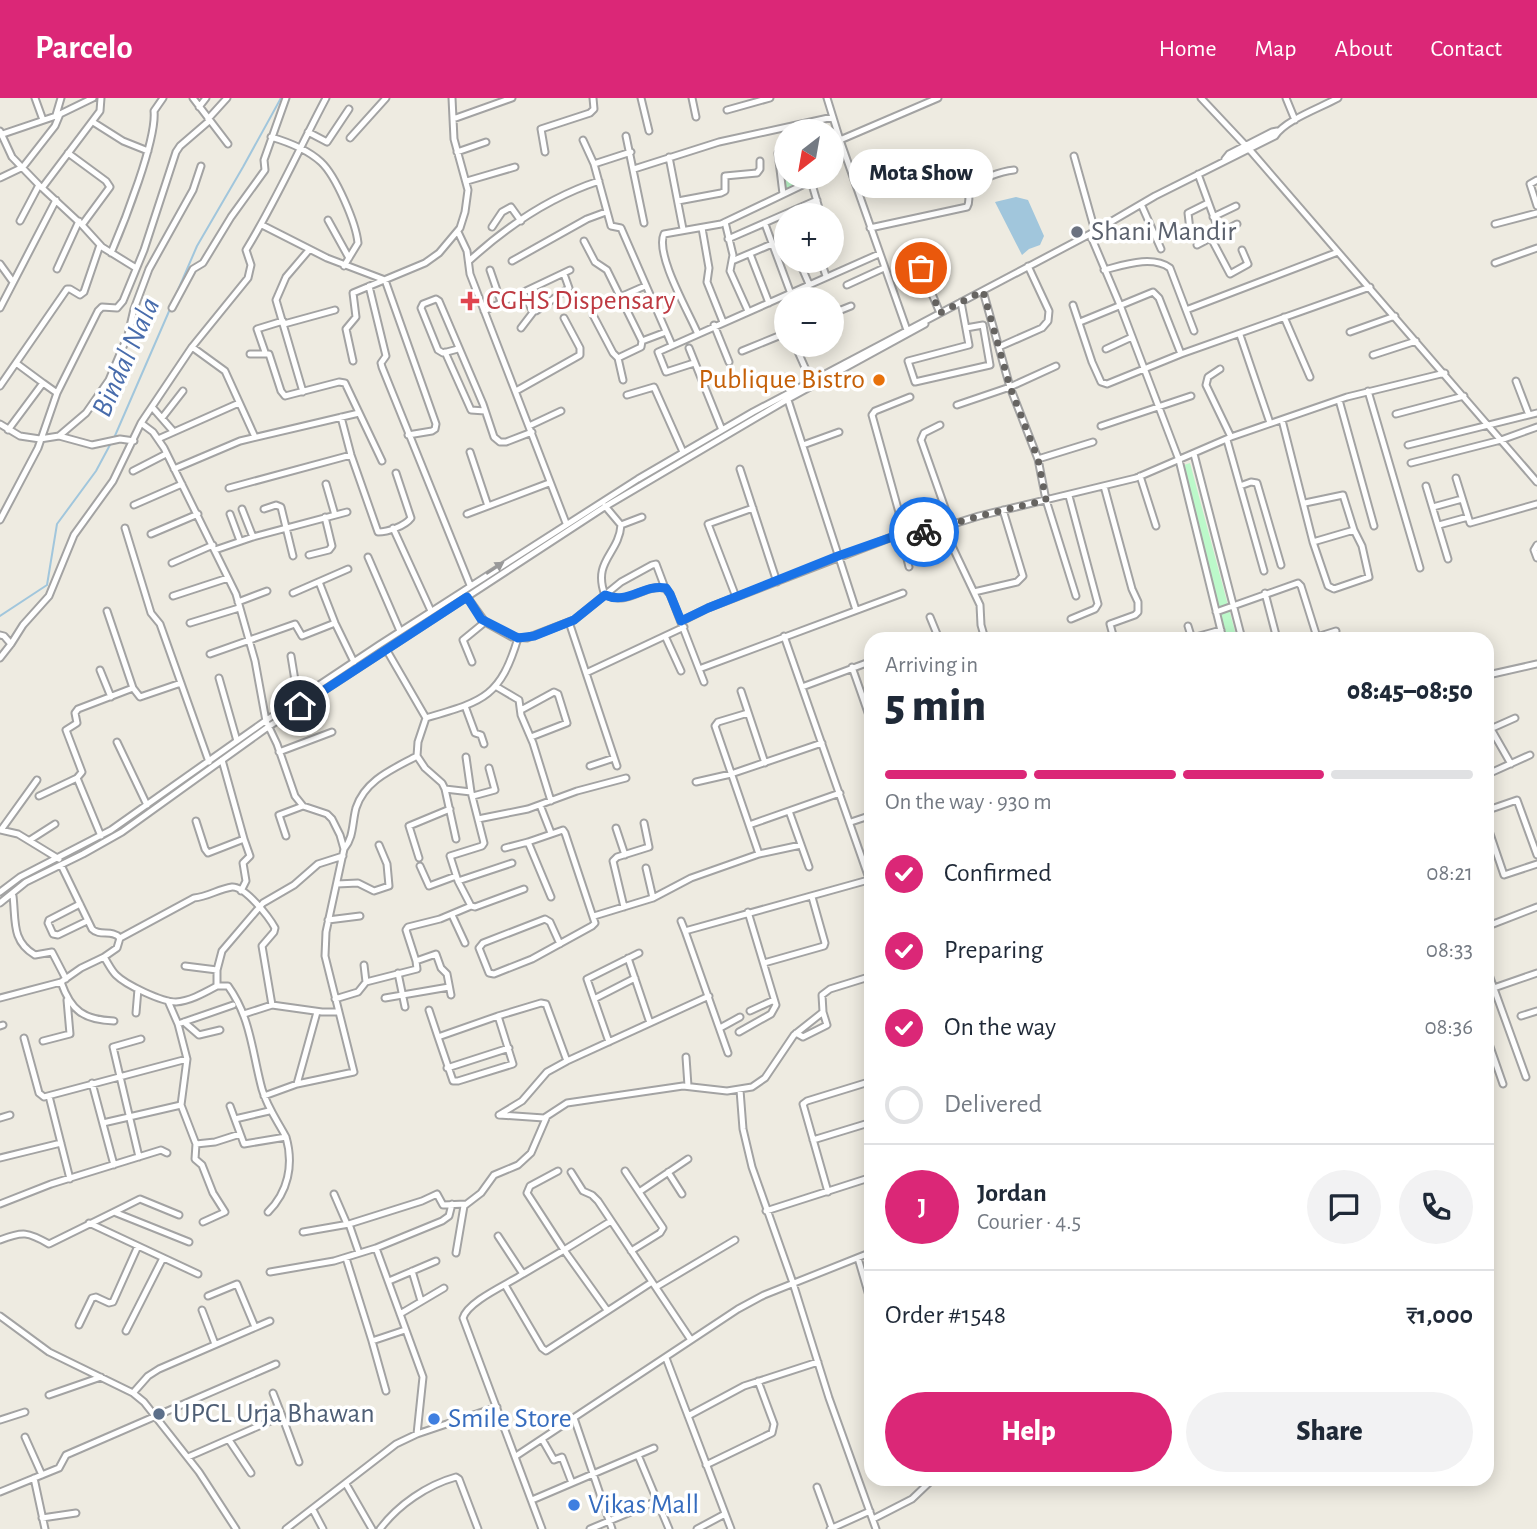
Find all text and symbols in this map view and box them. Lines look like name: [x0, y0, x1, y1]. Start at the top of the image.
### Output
text: Parcelo: [35, 32, 133, 65]
text: Home: [1159, 37, 1217, 61]
text: Map: [1255, 37, 1297, 61]
text: About: [1335, 37, 1392, 61]
text: Contact: [1430, 37, 1502, 61]
north arrow: [774, 119, 844, 189]
map controls: [774, 119, 844, 357]
callout: Mota Show: [849, 149, 993, 198]
text: Mota Show: [869, 162, 973, 185]
button: +: [774, 203, 844, 273]
place label: Shani Mandir: [1091, 218, 1236, 246]
marker: Shani Mandir: [1069, 224, 1085, 240]
pin: [891, 238, 951, 298]
icon: bag: [902, 249, 940, 287]
place label: CGHS Dispensary: [486, 287, 676, 315]
button: −: [774, 287, 844, 357]
marker: CGHS Dispensary: [460, 291, 480, 311]
water label: Bindal Nala: [86, 293, 166, 421]
place label: Publique Bistro: [699, 366, 865, 394]
marker: Publique Bistro: [871, 372, 887, 388]
courier: [889, 497, 959, 567]
icon: bike: [905, 513, 943, 551]
one-way arrow: [485, 562, 505, 575]
text: Arriving in: [885, 654, 978, 677]
pin: [270, 676, 330, 736]
text: 08:45–08:50: [1347, 678, 1473, 704]
text: 5 min: [885, 683, 986, 729]
icon: home: [281, 687, 319, 725]
text: On the way · 930 m: [885, 791, 1052, 814]
icon: check: [885, 855, 923, 893]
text: Confirmed: [944, 860, 1052, 886]
text: 08:21: [1426, 862, 1473, 885]
icon: check: [885, 932, 923, 970]
text: Preparing: [944, 937, 1043, 963]
text: 08:33: [1426, 939, 1473, 962]
icon: check: [885, 1009, 923, 1047]
text: On the way: [944, 1014, 1056, 1040]
text: 08:36: [1424, 1016, 1473, 1039]
text: Delivered: [944, 1091, 1042, 1117]
button: chat: [1307, 1170, 1381, 1244]
button: phone: [1399, 1170, 1473, 1244]
text: Jordan: [977, 1180, 1047, 1206]
text: J: [918, 1194, 926, 1220]
text: Courier · 4.5: [977, 1211, 1081, 1234]
text: Order #1548: [885, 1302, 1006, 1328]
text: ₹1,000: [1406, 1302, 1473, 1328]
button: Help: [885, 1392, 1172, 1472]
button: Share: [1186, 1392, 1473, 1472]
place label: UPCL Urja Bhawan: [173, 1400, 375, 1428]
place label: Smile Store: [448, 1405, 572, 1433]
marker: UPCL Urja Bhawan: [151, 1406, 167, 1422]
marker: Smile Store: [426, 1411, 442, 1427]
place label: Vikas Mall: [588, 1491, 699, 1519]
marker: Vikas Mall: [566, 1497, 582, 1513]

